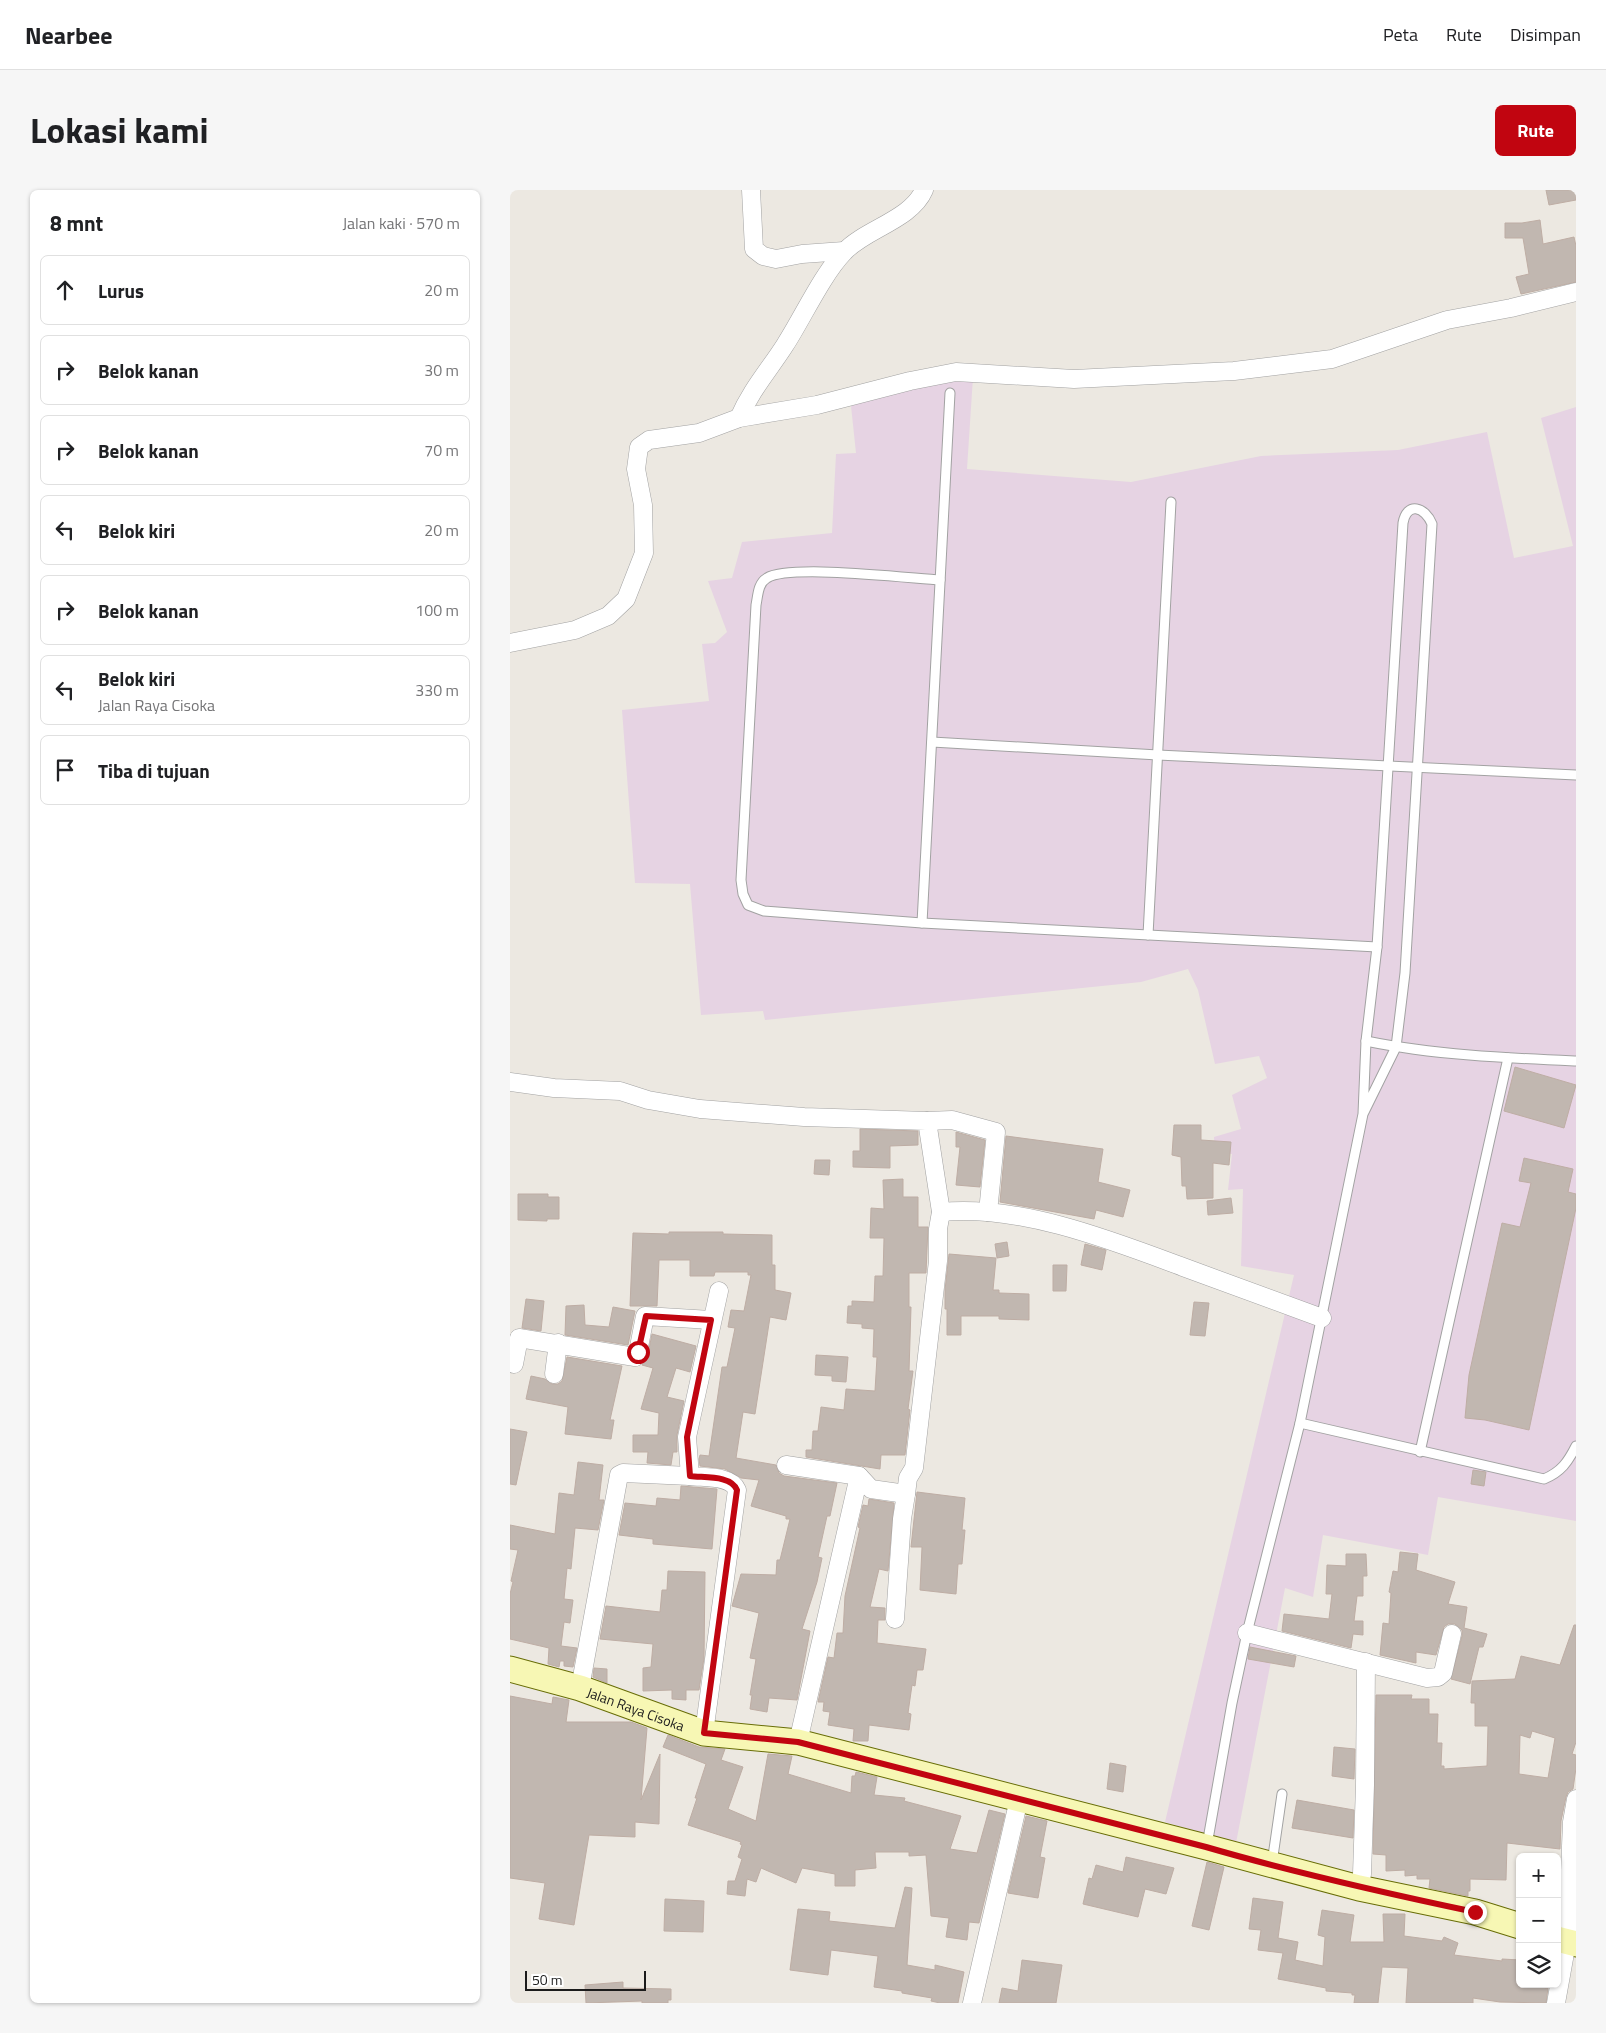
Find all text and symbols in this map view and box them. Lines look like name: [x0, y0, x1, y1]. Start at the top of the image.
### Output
text: Nearbee: [25, 17, 112, 53]
text: Peta: [1383, 21, 1418, 48]
text: Rute: [1446, 21, 1482, 48]
text: Disimpan: [1510, 21, 1581, 48]
text: Lokasi kami: [30, 103, 209, 157]
button: Rute: [1495, 105, 1576, 156]
text: 8 mnt: [50, 207, 103, 239]
text: Jalan kaki · 570 m: [342, 211, 460, 235]
icon: ahead: [51, 276, 79, 304]
text: Lurus: [98, 276, 144, 305]
text: 20 m: [424, 278, 459, 302]
icon: right: [51, 356, 79, 384]
text: Belok kanan: [98, 356, 199, 385]
text: 30 m: [424, 358, 459, 382]
icon: right: [51, 436, 79, 464]
text: Belok kanan: [98, 436, 199, 465]
text: 70 m: [424, 438, 459, 462]
icon: left: [51, 516, 79, 544]
text: Belok kiri: [98, 516, 175, 545]
text: 20 m: [424, 518, 459, 542]
icon: right: [51, 596, 79, 624]
text: Belok kanan: [98, 596, 199, 625]
text: 100 m: [415, 598, 459, 622]
text: Belok kiri: [98, 664, 175, 693]
icon: left: [51, 676, 79, 704]
text: 330 m: [415, 678, 459, 702]
text: Jalan Raya Cisoka: [98, 693, 215, 717]
icon: arrive: [51, 756, 79, 784]
text: Tiba di tujuan: [98, 756, 210, 785]
route start: [627, 1341, 650, 1364]
street label: Jalan Raya Cisoka: [584, 1681, 688, 1736]
map controls: [1516, 1853, 1561, 1988]
button: +: [1516, 1853, 1561, 1898]
button: −: [1516, 1898, 1561, 1943]
route end: [1464, 1901, 1487, 1924]
button: layers: [1516, 1943, 1561, 1988]
scale bar: [525, 1968, 646, 1991]
text: 50 m: [532, 1969, 562, 1990]

